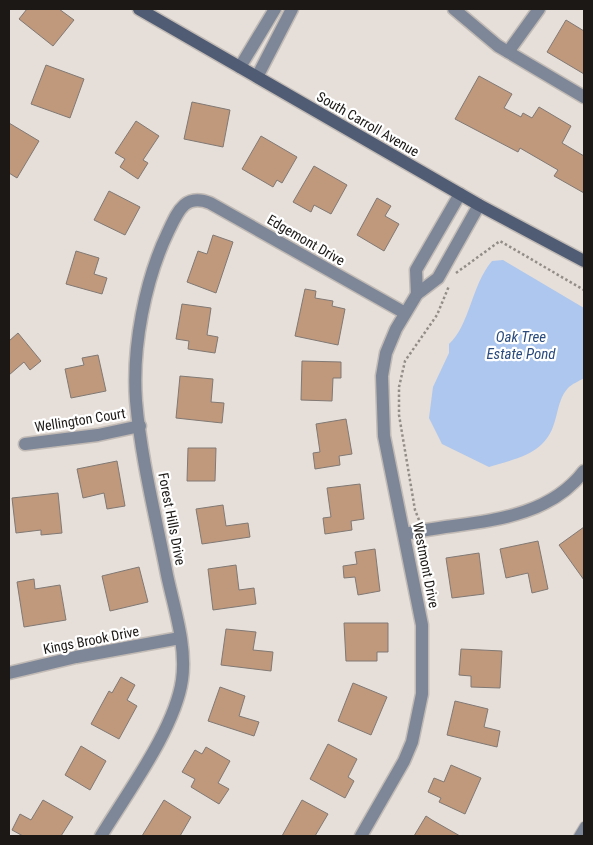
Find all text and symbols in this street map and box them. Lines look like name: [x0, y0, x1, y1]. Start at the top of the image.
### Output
street label: South Carroll Avenue: [314, 88, 422, 160]
street label: Edgemont Drive: [264, 211, 348, 269]
water label: Oak Tree Estate Pond: [486, 328, 556, 363]
street label: Wellington Court: [33, 405, 127, 435]
street label: Forest Hills Drive: [155, 471, 189, 567]
street label: Westmont Drive: [410, 521, 442, 610]
street label: Kings Brook Drive: [42, 623, 141, 657]

